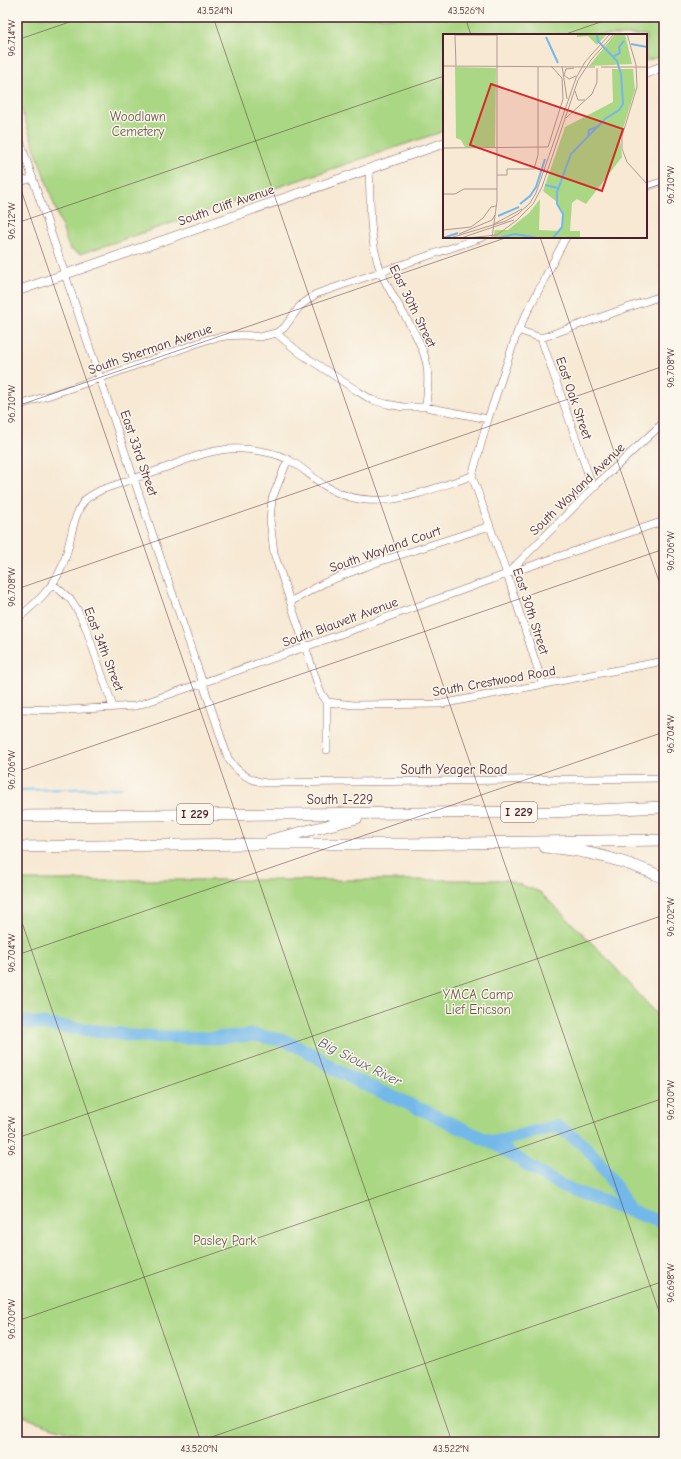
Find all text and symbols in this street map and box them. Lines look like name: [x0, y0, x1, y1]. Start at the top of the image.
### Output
text: 43.524°N: [197, 5, 233, 17]
text: 43.526°N: [448, 5, 484, 17]
text: 96.714°W: [6, 19, 18, 56]
inset map: [443, 34, 647, 238]
park label: Woodlawn Cemetery: [110, 109, 166, 139]
text: 96.710°W: [665, 166, 677, 204]
street label: South Cliff Avenue: [176, 181, 277, 228]
text: 96.712°W: [6, 202, 18, 240]
street label: East 30th Street: [387, 262, 440, 351]
street label: South Sherman Avenue: [86, 321, 214, 377]
text: 96.708°W: [665, 348, 677, 388]
street label: East Oak Street: [553, 355, 596, 442]
text: 96.710°W: [6, 385, 18, 423]
street label: East 33rd Street: [117, 408, 161, 499]
street label: South Wayland Avenue: [526, 439, 628, 538]
street label: South Wayland Court: [327, 522, 444, 575]
text: 96.706°W: [665, 531, 677, 571]
street label: East 30th Street: [510, 566, 552, 657]
text: 96.708°W: [6, 567, 18, 607]
street label: South Blauvelt Avenue: [280, 594, 400, 650]
street label: East 34th Street: [81, 605, 127, 694]
street label: South Crestwood Road: [431, 663, 557, 699]
text: 96.704°W: [665, 714, 677, 754]
text: 96.706°W: [6, 750, 18, 790]
street label: South Yeager Road: [401, 762, 507, 777]
street label: South I-229: [307, 792, 373, 807]
road number: I 229: [501, 802, 537, 822]
road number: I 229: [177, 804, 213, 824]
text: 96.702°W: [665, 897, 677, 937]
text: 96.704°W: [6, 933, 18, 973]
park label: YMCA Camp Lief Ericson: [443, 987, 513, 1017]
water label: Big Sioux River: [316, 1034, 406, 1091]
text: 96.700°W: [665, 1080, 677, 1120]
text: 96.702°W: [6, 1116, 18, 1156]
park label: Pasley Park: [193, 1233, 257, 1248]
text: 96.698°W: [665, 1263, 677, 1303]
text: 96.700°W: [6, 1299, 18, 1339]
text: 43.520°N: [180, 1443, 218, 1455]
text: 43.522°N: [433, 1443, 469, 1455]

